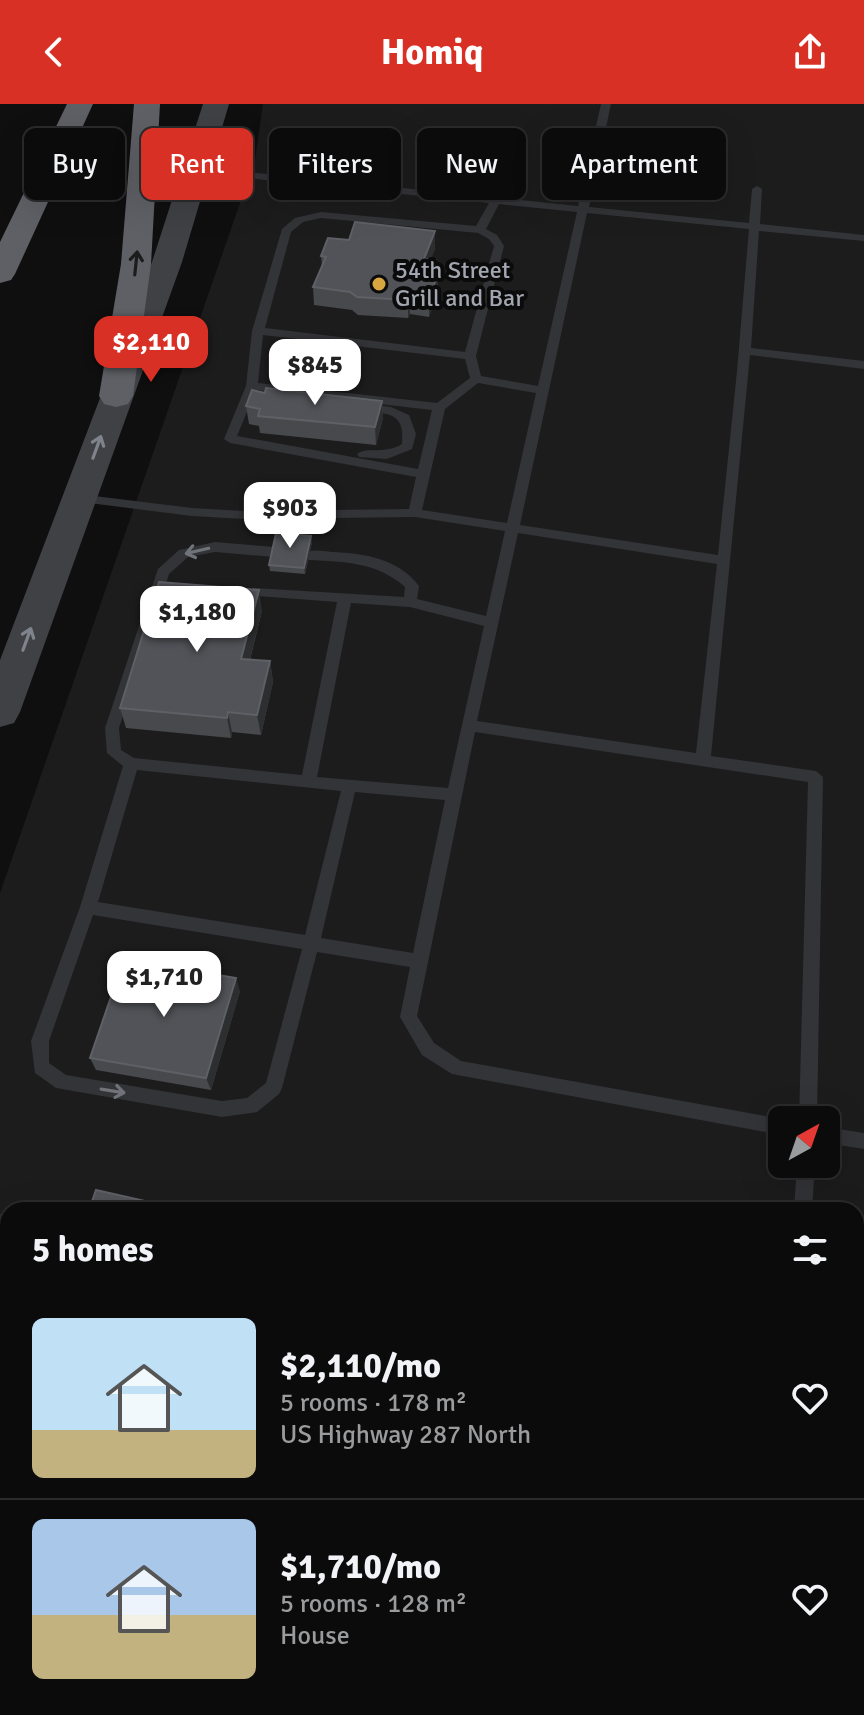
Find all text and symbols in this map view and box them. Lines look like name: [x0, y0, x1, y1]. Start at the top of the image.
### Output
icon: back: [32, 30, 76, 74]
text: Homiq: [381, 30, 483, 75]
icon: share: [788, 30, 832, 74]
chip: Buy: [24, 128, 125, 200]
chip: Rent: [141, 128, 253, 200]
chip: Filters: [269, 128, 401, 200]
chip: New: [417, 128, 526, 200]
chip: Apartment: [542, 128, 726, 200]
one-way arrow: [128, 250, 143, 277]
place label: 54th Street Grill and Bar: [395, 255, 524, 313]
marker: 54th Street Grill and Bar: [370, 275, 388, 293]
pin: $2,110: [86, 316, 216, 384]
text: $2,110: [112, 326, 190, 358]
pin: $845: [268, 339, 362, 407]
text: $845: [287, 349, 343, 381]
one-way arrow: [91, 435, 105, 460]
pin: $903: [243, 482, 337, 550]
text: $903: [262, 492, 318, 524]
one-way arrow: [185, 544, 210, 559]
pin: $1,180: [132, 586, 262, 654]
text: $1,180: [158, 596, 236, 628]
one-way arrow: [20, 627, 35, 652]
pin: $1,710: [99, 951, 229, 1019]
text: $1,710: [125, 961, 203, 993]
one-way arrow: [100, 1084, 125, 1099]
north arrow: [768, 1106, 840, 1178]
map controls: [768, 1106, 840, 1178]
icon: filters: [788, 1228, 832, 1272]
text: 5 homes: [32, 1229, 153, 1271]
text: $2,110/mo: [280, 1345, 441, 1387]
icon: home: [96, 1350, 192, 1446]
icon: heart: [788, 1376, 832, 1420]
text: 5 rooms · 178 m²: [280, 1387, 467, 1419]
text: US Highway 287 North: [280, 1419, 531, 1451]
text: $1,710/mo: [280, 1546, 441, 1588]
icon: home: [96, 1551, 192, 1647]
icon: heart: [788, 1577, 832, 1621]
text: 5 rooms · 128 m²: [280, 1588, 467, 1620]
text: House: [280, 1620, 350, 1652]

